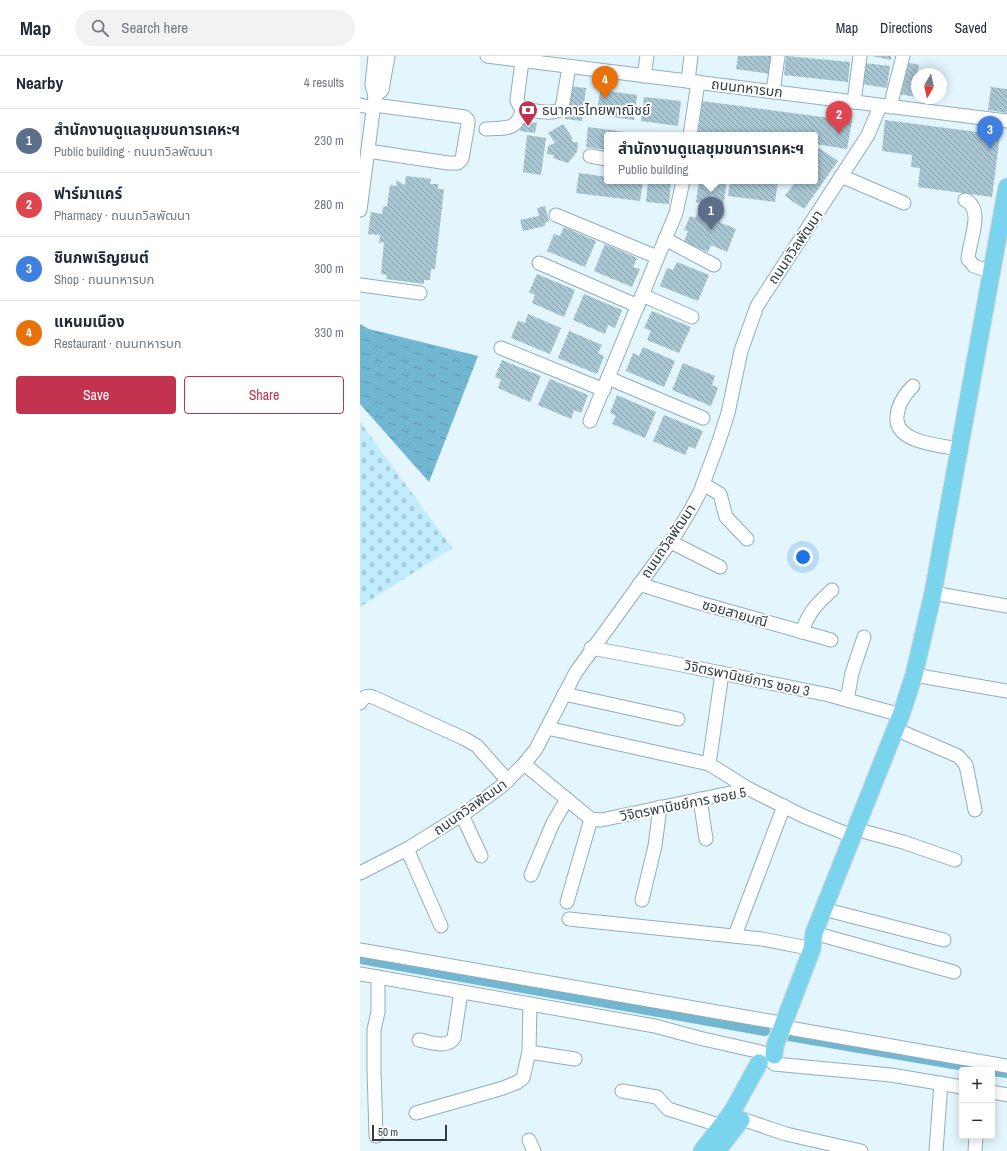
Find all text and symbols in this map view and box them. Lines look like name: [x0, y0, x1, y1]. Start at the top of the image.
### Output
search box: [75, 10, 355, 46]
text: Map: [20, 15, 51, 41]
icon: search: [89, 17, 111, 39]
text: Search here: [121, 17, 188, 38]
text: Map: [836, 19, 858, 37]
text: Directions: [880, 19, 932, 37]
text: Saved: [954, 19, 987, 37]
pin: 4: [592, 66, 618, 99]
north arrow: [911, 68, 947, 104]
text: Nearby: [16, 71, 63, 94]
text: 4 results: [304, 74, 344, 91]
street label: ถนนทหารบก: [710, 75, 784, 101]
bank icon: ธนาคารไทยพาณิชย์: [517, 99, 539, 127]
place label: ธนาคารไทยพาณิชย์: [542, 101, 650, 119]
pin: 2: [826, 101, 852, 134]
pin: 3: [977, 116, 1003, 149]
text: สำนักงานดูแลชุมชนการเคหะฯ: [54, 119, 240, 140]
text: 1: [26, 132, 32, 149]
text: 230 m: [314, 132, 344, 149]
popup: [604, 132, 818, 184]
text: สำนักงานดูแลชุมชนการเคหะฯ: [618, 138, 804, 159]
text: Public building · ถนนถวิลพัฒนา: [54, 143, 213, 160]
text: Public building: [618, 161, 689, 178]
text: ฟาร์มาแคร์: [54, 183, 122, 204]
text: 2: [26, 196, 32, 213]
text: 280 m: [314, 196, 344, 213]
pin: 1: [698, 197, 724, 230]
text: Pharmacy · ถนนถวิลพัฒนา: [54, 207, 190, 224]
street label: ถนนถวิลพัฒนา: [764, 207, 826, 287]
text: ชินภพเริญยนต์: [54, 247, 149, 268]
text: 3: [26, 260, 32, 277]
text: 300 m: [314, 260, 344, 277]
text: Shop · ถนนทหารบก: [54, 271, 154, 288]
text: แหนมเนือง: [54, 311, 125, 332]
text: 4: [26, 324, 32, 341]
text: 330 m: [314, 324, 344, 341]
text: Restaurant · ถนนทหารบก: [54, 335, 182, 352]
button: Save: [16, 376, 176, 414]
button: Share: [184, 376, 344, 414]
street label: ถนนถวิลพัฒนา: [637, 501, 699, 581]
your location: [793, 547, 813, 567]
street label: ซอยสายมณี: [700, 595, 770, 631]
street label: วิจิตรพานิชย์การ ซอย 3: [682, 656, 811, 700]
street label: ถนนถวิลพัฒนา: [430, 775, 510, 839]
street label: วิจิตรพานิชย์การ ซอย 5: [618, 783, 747, 825]
map controls: [959, 1067, 995, 1139]
button: +: [959, 1067, 995, 1103]
button: −: [959, 1103, 995, 1139]
scale bar: [372, 1123, 447, 1142]
text: 50 m: [378, 1125, 398, 1139]

